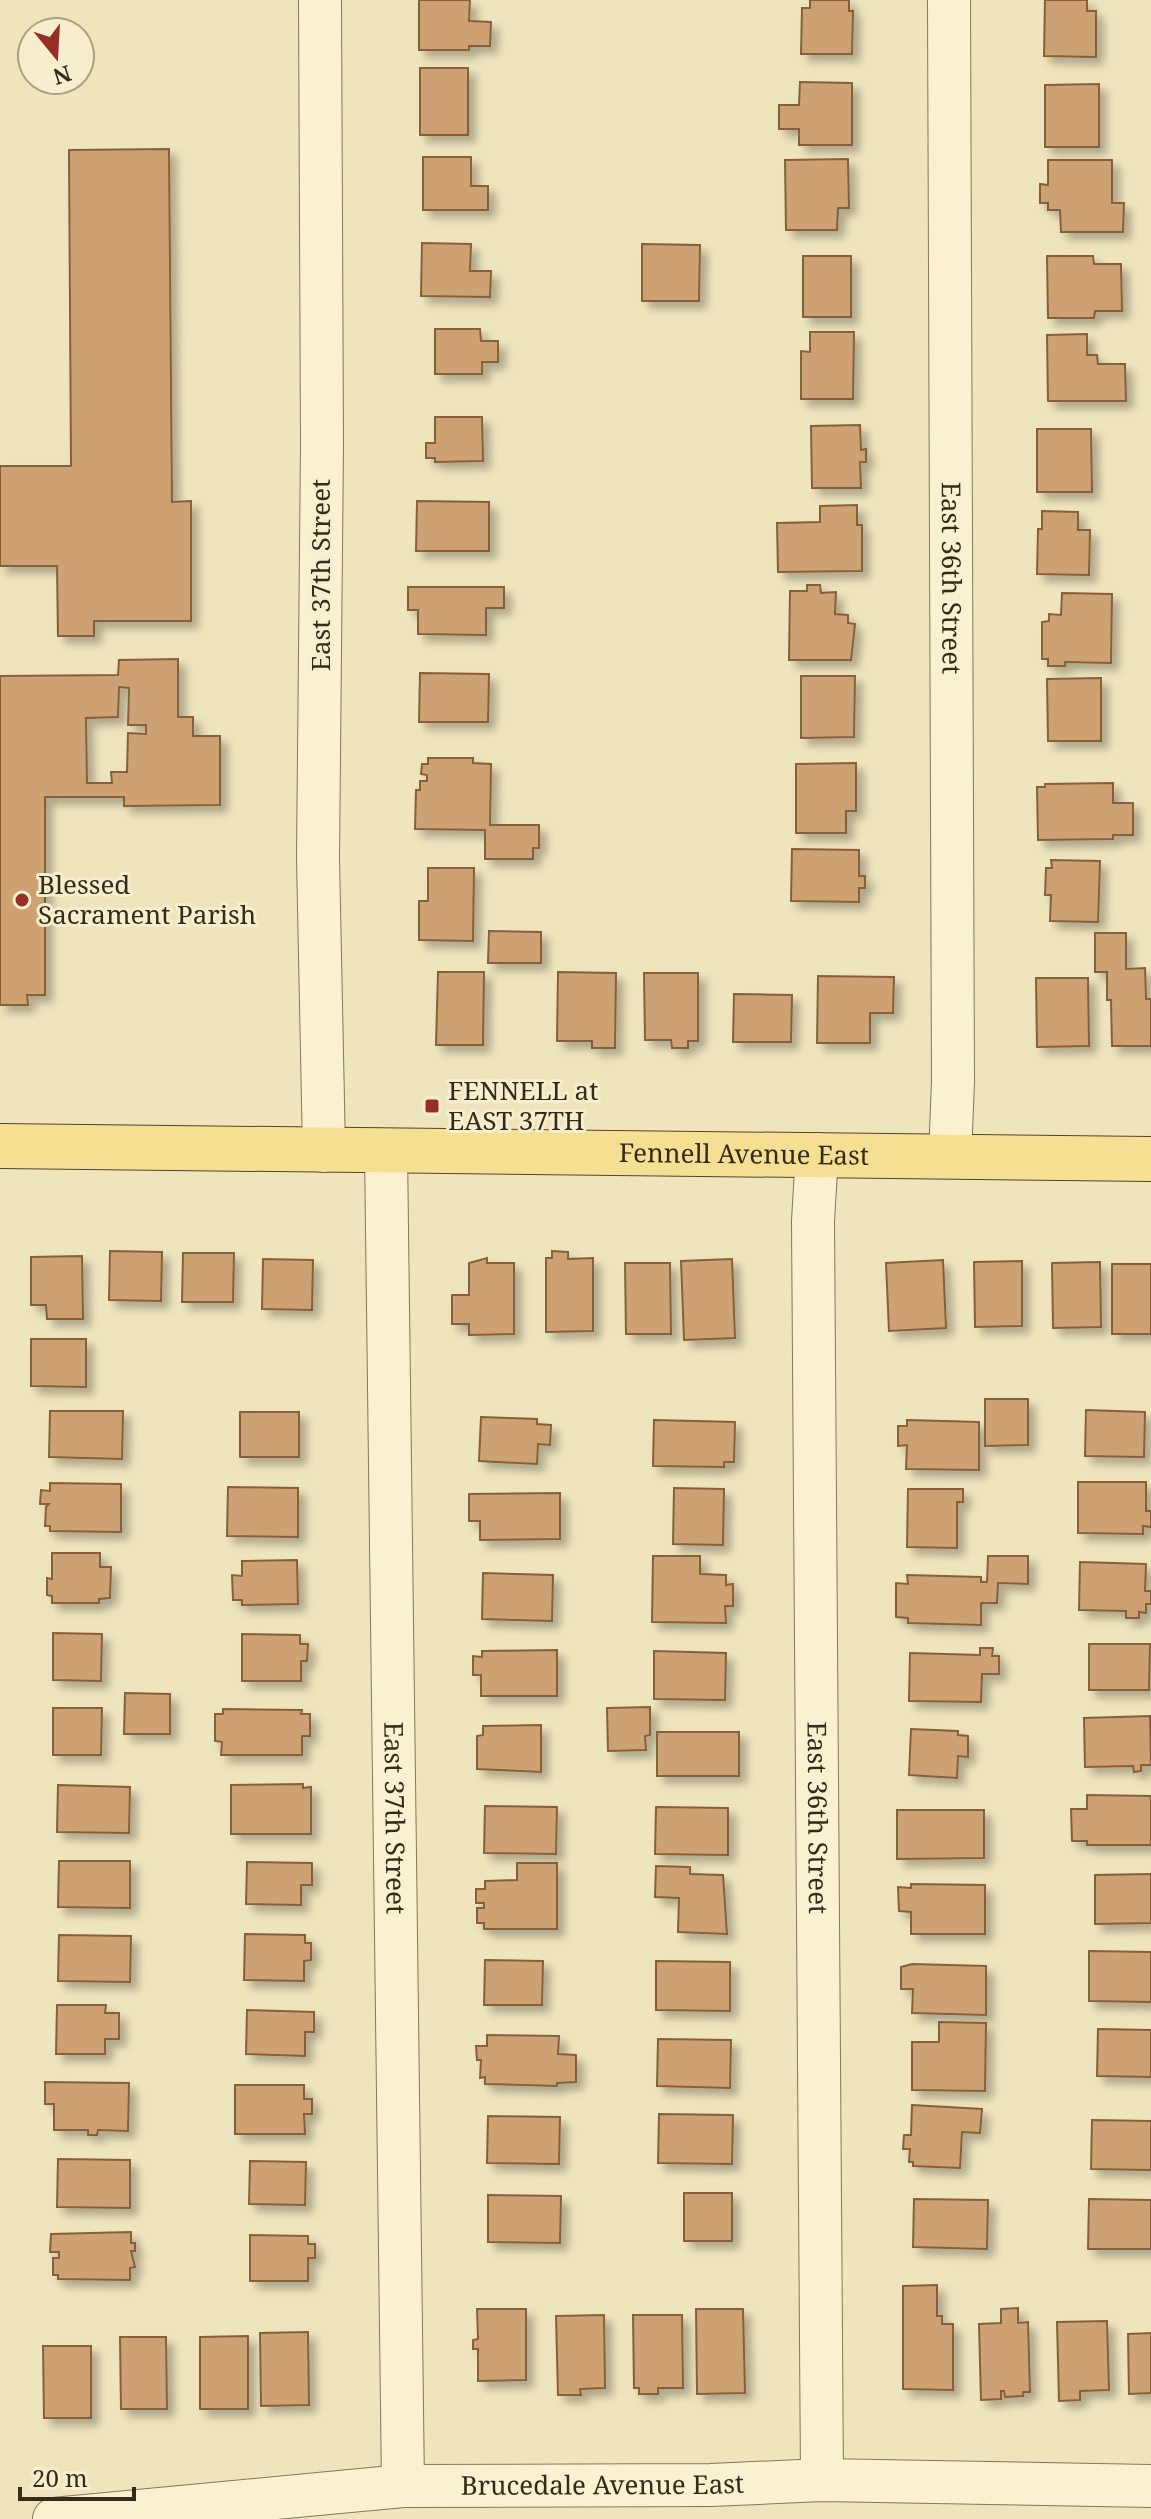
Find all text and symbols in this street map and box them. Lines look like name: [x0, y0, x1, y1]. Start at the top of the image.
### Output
north arrow: [16, 16, 96, 96]
text: N: [50, 59, 75, 93]
street label: East 37th Street: [302, 479, 338, 671]
street label: East 36th Street: [934, 482, 970, 674]
place label: Blessed Sacrament Parish: [38, 866, 256, 932]
marker: Blessed Sacrament Parish: [13, 891, 31, 909]
place label: FENNELL at EAST 37TH: [448, 1072, 598, 1138]
marker: FENNELL at EAST 37TH: [423, 1097, 441, 1115]
street label: Fennell Avenue East: [619, 1134, 869, 1173]
street label: East 37th Street: [376, 1721, 415, 1914]
street label: East 36th Street: [800, 1721, 837, 1914]
scale bar: [20, 2451, 134, 2501]
text: 20 m: [32, 2461, 88, 2494]
street label: Brucedale Avenue East: [461, 2465, 745, 2503]

